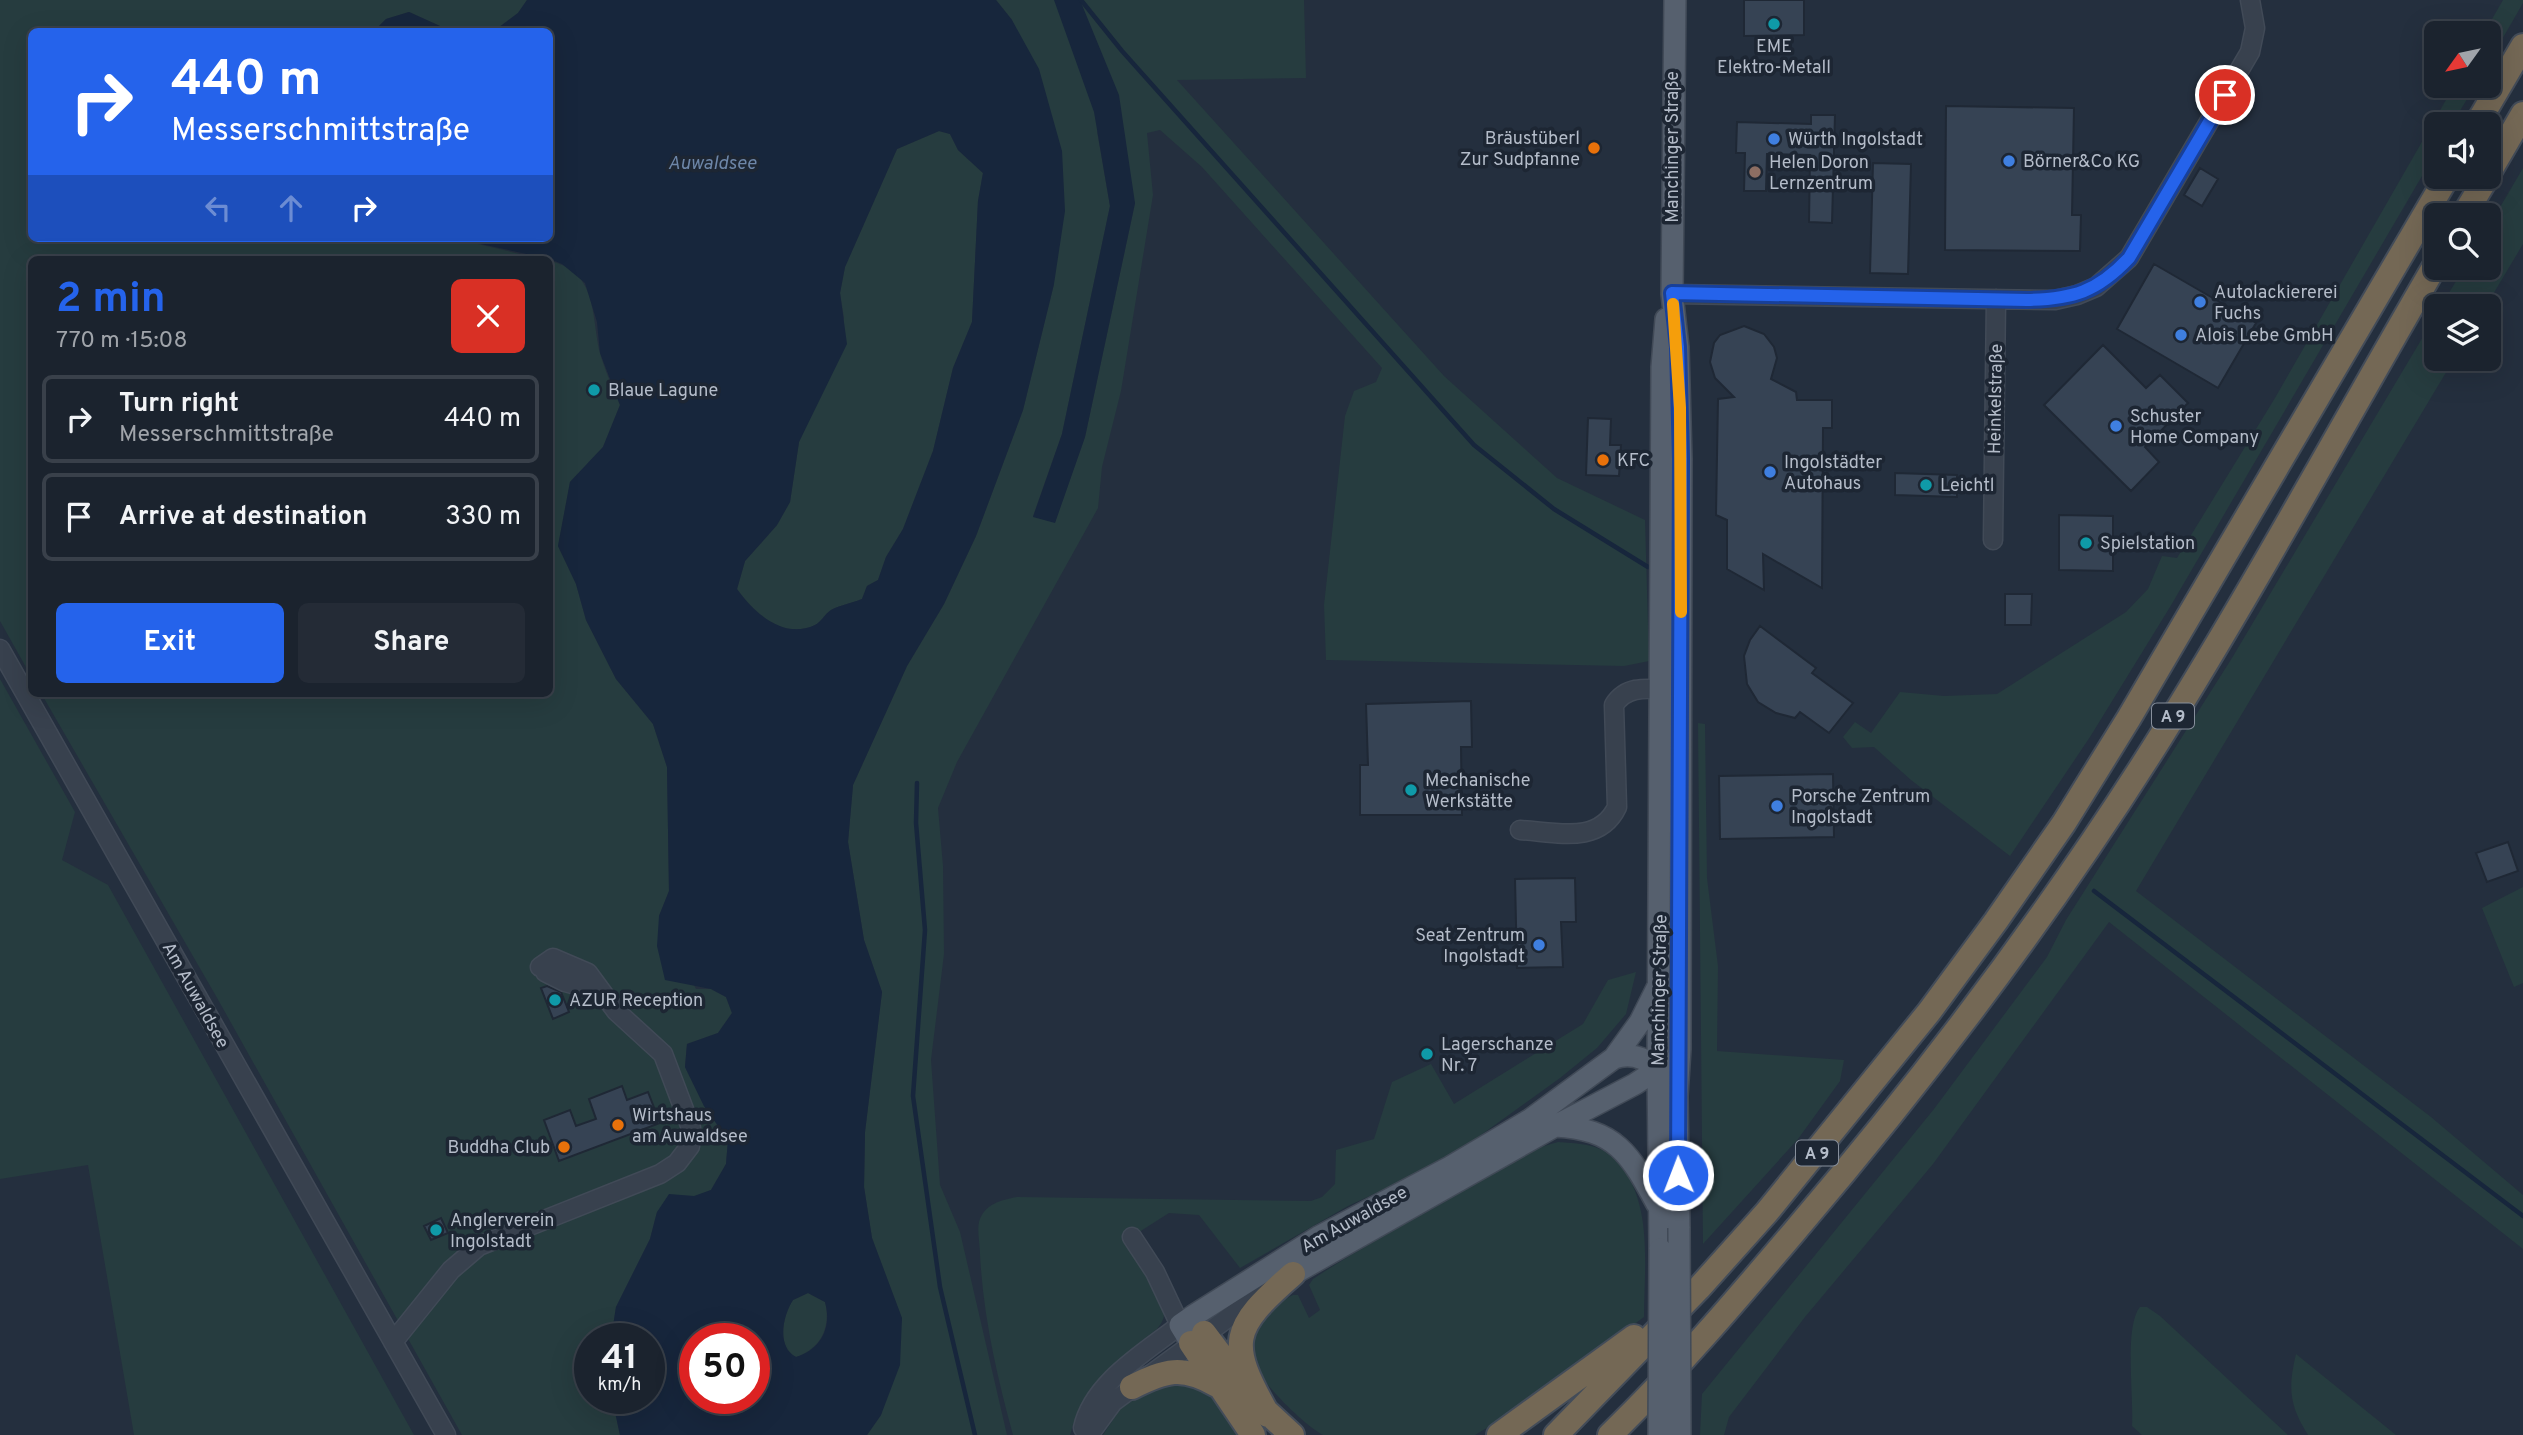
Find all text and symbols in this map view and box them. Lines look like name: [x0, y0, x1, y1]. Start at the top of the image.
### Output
marker: EME Elektro-Metall: [1766, 16, 1782, 32]
north arrow: [2424, 21, 2501, 98]
map controls: [2424, 21, 2501, 371]
place label: EME Elektro-Metall: [1717, 36, 1831, 80]
text: 440 m: [171, 51, 321, 113]
icon: right: [56, 56, 147, 147]
pin: [2195, 65, 2255, 125]
street label: Manchinger Straße: [1662, 71, 1685, 223]
icon: arrive: [2206, 76, 2244, 114]
text: Messerschmittstraße: [171, 112, 470, 152]
button: sound: [2424, 112, 2501, 189]
place label: Bräustüberl Zur Sudpfanne: [1460, 128, 1580, 172]
place label: Würth Ingolstadt: [1788, 129, 1923, 152]
marker: Würth Ingolstadt: [1766, 131, 1782, 147]
marker: Bräustüberl Zur Sudpfanne: [1586, 140, 1602, 156]
place label: Börner&Co KG: [2023, 151, 2140, 174]
water label: Auwaldsee: [668, 152, 756, 176]
place label: Helen Doron Lernzentrum: [1769, 152, 1873, 196]
marker: Börner&Co KG: [2001, 153, 2017, 169]
marker: Helen Doron Lernzentrum: [1747, 164, 1763, 180]
icon: left: [199, 189, 237, 227]
icon: ahead: [272, 189, 310, 227]
icon: right: [345, 189, 383, 227]
button: search: [2424, 203, 2501, 280]
text: 2 min: [56, 274, 166, 327]
button: close: [451, 279, 525, 353]
place label: Autolackiererei Fuchs: [2214, 282, 2338, 326]
marker: Autolackiererei Fuchs: [2192, 294, 2208, 310]
button: layers: [2424, 294, 2501, 371]
place label: Alois Lebe GmbH: [2195, 325, 2334, 348]
text: 770 m · 15:08: [56, 327, 187, 356]
marker: Alois Lebe GmbH: [2173, 327, 2189, 343]
street label: Heinkelstraße: [1984, 344, 2009, 454]
place label: Blaue Lagune: [608, 380, 718, 403]
marker: Blaue Lagune: [586, 382, 602, 398]
text: Turn right: [119, 388, 239, 421]
icon: right: [60, 400, 98, 438]
text: 440 m: [444, 403, 521, 436]
place label: Schuster Home Company: [2130, 406, 2259, 450]
marker: Schuster Home Company: [2108, 418, 2124, 434]
text: Messerschmittstraße: [119, 421, 334, 450]
place label: KFC: [1617, 450, 1650, 473]
marker: KFC: [1595, 452, 1611, 468]
place label: Ingolstädter Autohaus: [1784, 452, 1882, 496]
marker: Ingolstädter Autohaus: [1762, 464, 1778, 480]
place label: Leichtl: [1940, 475, 1994, 498]
marker: Leichtl: [1918, 477, 1934, 493]
icon: arrive: [60, 498, 98, 536]
text: Arrive at destination: [119, 501, 367, 534]
text: 330 m: [445, 501, 521, 534]
place label: Spielstation: [2100, 533, 2195, 556]
marker: Spielstation: [2078, 535, 2094, 551]
button: Exit: [56, 603, 284, 683]
button: Share: [298, 603, 525, 683]
road number: A 9: [2152, 704, 2194, 729]
place label: Mechanische Werkstätte: [1425, 770, 1531, 814]
marker: Mechanische Werkstätte: [1403, 782, 1419, 798]
place label: Porsche Zentrum Ingolstadt: [1791, 786, 1930, 830]
marker: Porsche Zentrum Ingolstadt: [1769, 798, 1785, 814]
street label: Manchinger Straße: [1648, 914, 1673, 1066]
place label: Seat Zentrum Ingolstadt: [1415, 925, 1525, 969]
marker: Seat Zentrum Ingolstadt: [1531, 937, 1547, 953]
street label: Am Auwaldsee: [156, 938, 233, 1053]
place label: AZUR Reception: [569, 990, 703, 1013]
marker: AZUR Reception: [547, 992, 563, 1008]
place label: Lagerschanze Nr. 7: [1441, 1034, 1553, 1078]
marker: Lagerschanze Nr. 7: [1419, 1046, 1435, 1062]
place label: Wirtshaus am Auwaldsee: [632, 1105, 748, 1149]
marker: Wirtshaus am Auwaldsee: [610, 1117, 626, 1133]
place label: Buddha Club: [447, 1137, 550, 1160]
position arrow: [1641, 1138, 1715, 1212]
marker: Buddha Club: [556, 1139, 572, 1155]
road number: A 9: [1796, 1140, 1838, 1166]
street label: Am Auwaldsee: [1297, 1182, 1412, 1259]
place label: Anglerverein Ingolstadt: [450, 1210, 554, 1254]
marker: Anglerverein Ingolstadt: [428, 1222, 444, 1238]
speed limit sign: 50: [679, 1323, 770, 1414]
text: 41: [601, 1337, 638, 1381]
text: km/h: [598, 1374, 641, 1397]

